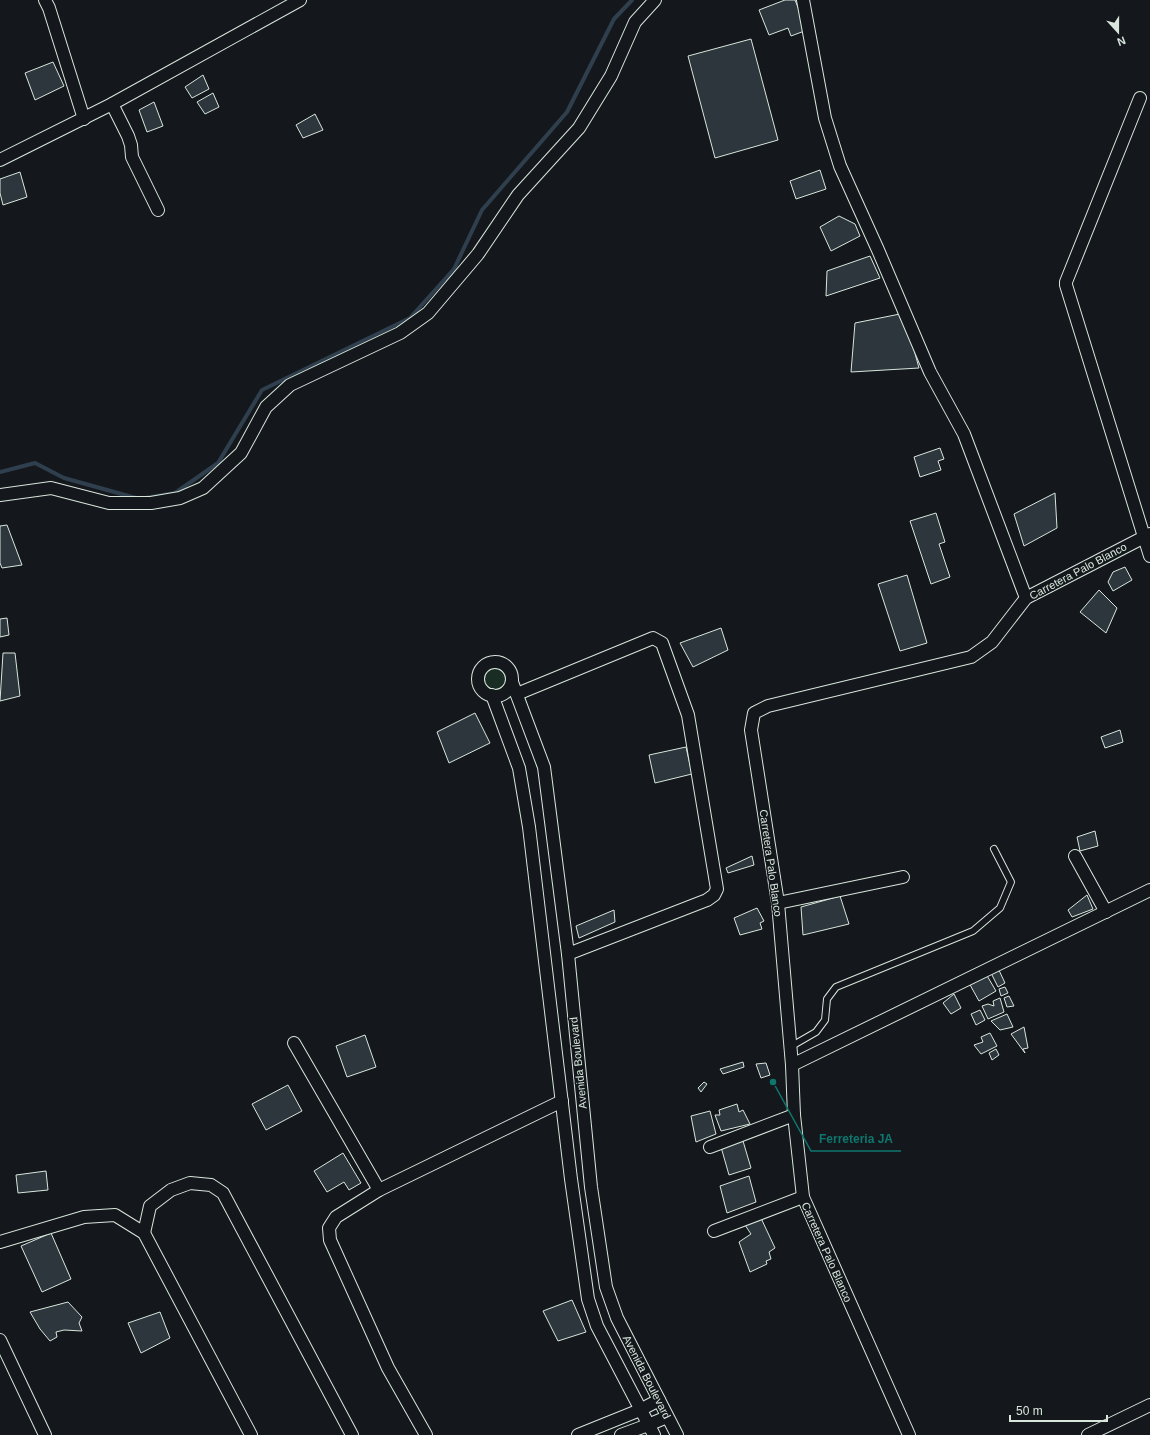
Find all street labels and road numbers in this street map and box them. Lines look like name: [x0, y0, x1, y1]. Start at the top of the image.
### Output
street label: Carretera Palo Blanco: [1027, 540, 1129, 602]
street label: Carretera Palo Blanco: [758, 809, 784, 917]
street label: Avenida Boulevard: [567, 1017, 589, 1109]
street label: Carretera Palo Blanco: [800, 1200, 854, 1304]
street label: Avenida Boulevard: [621, 1333, 673, 1421]

